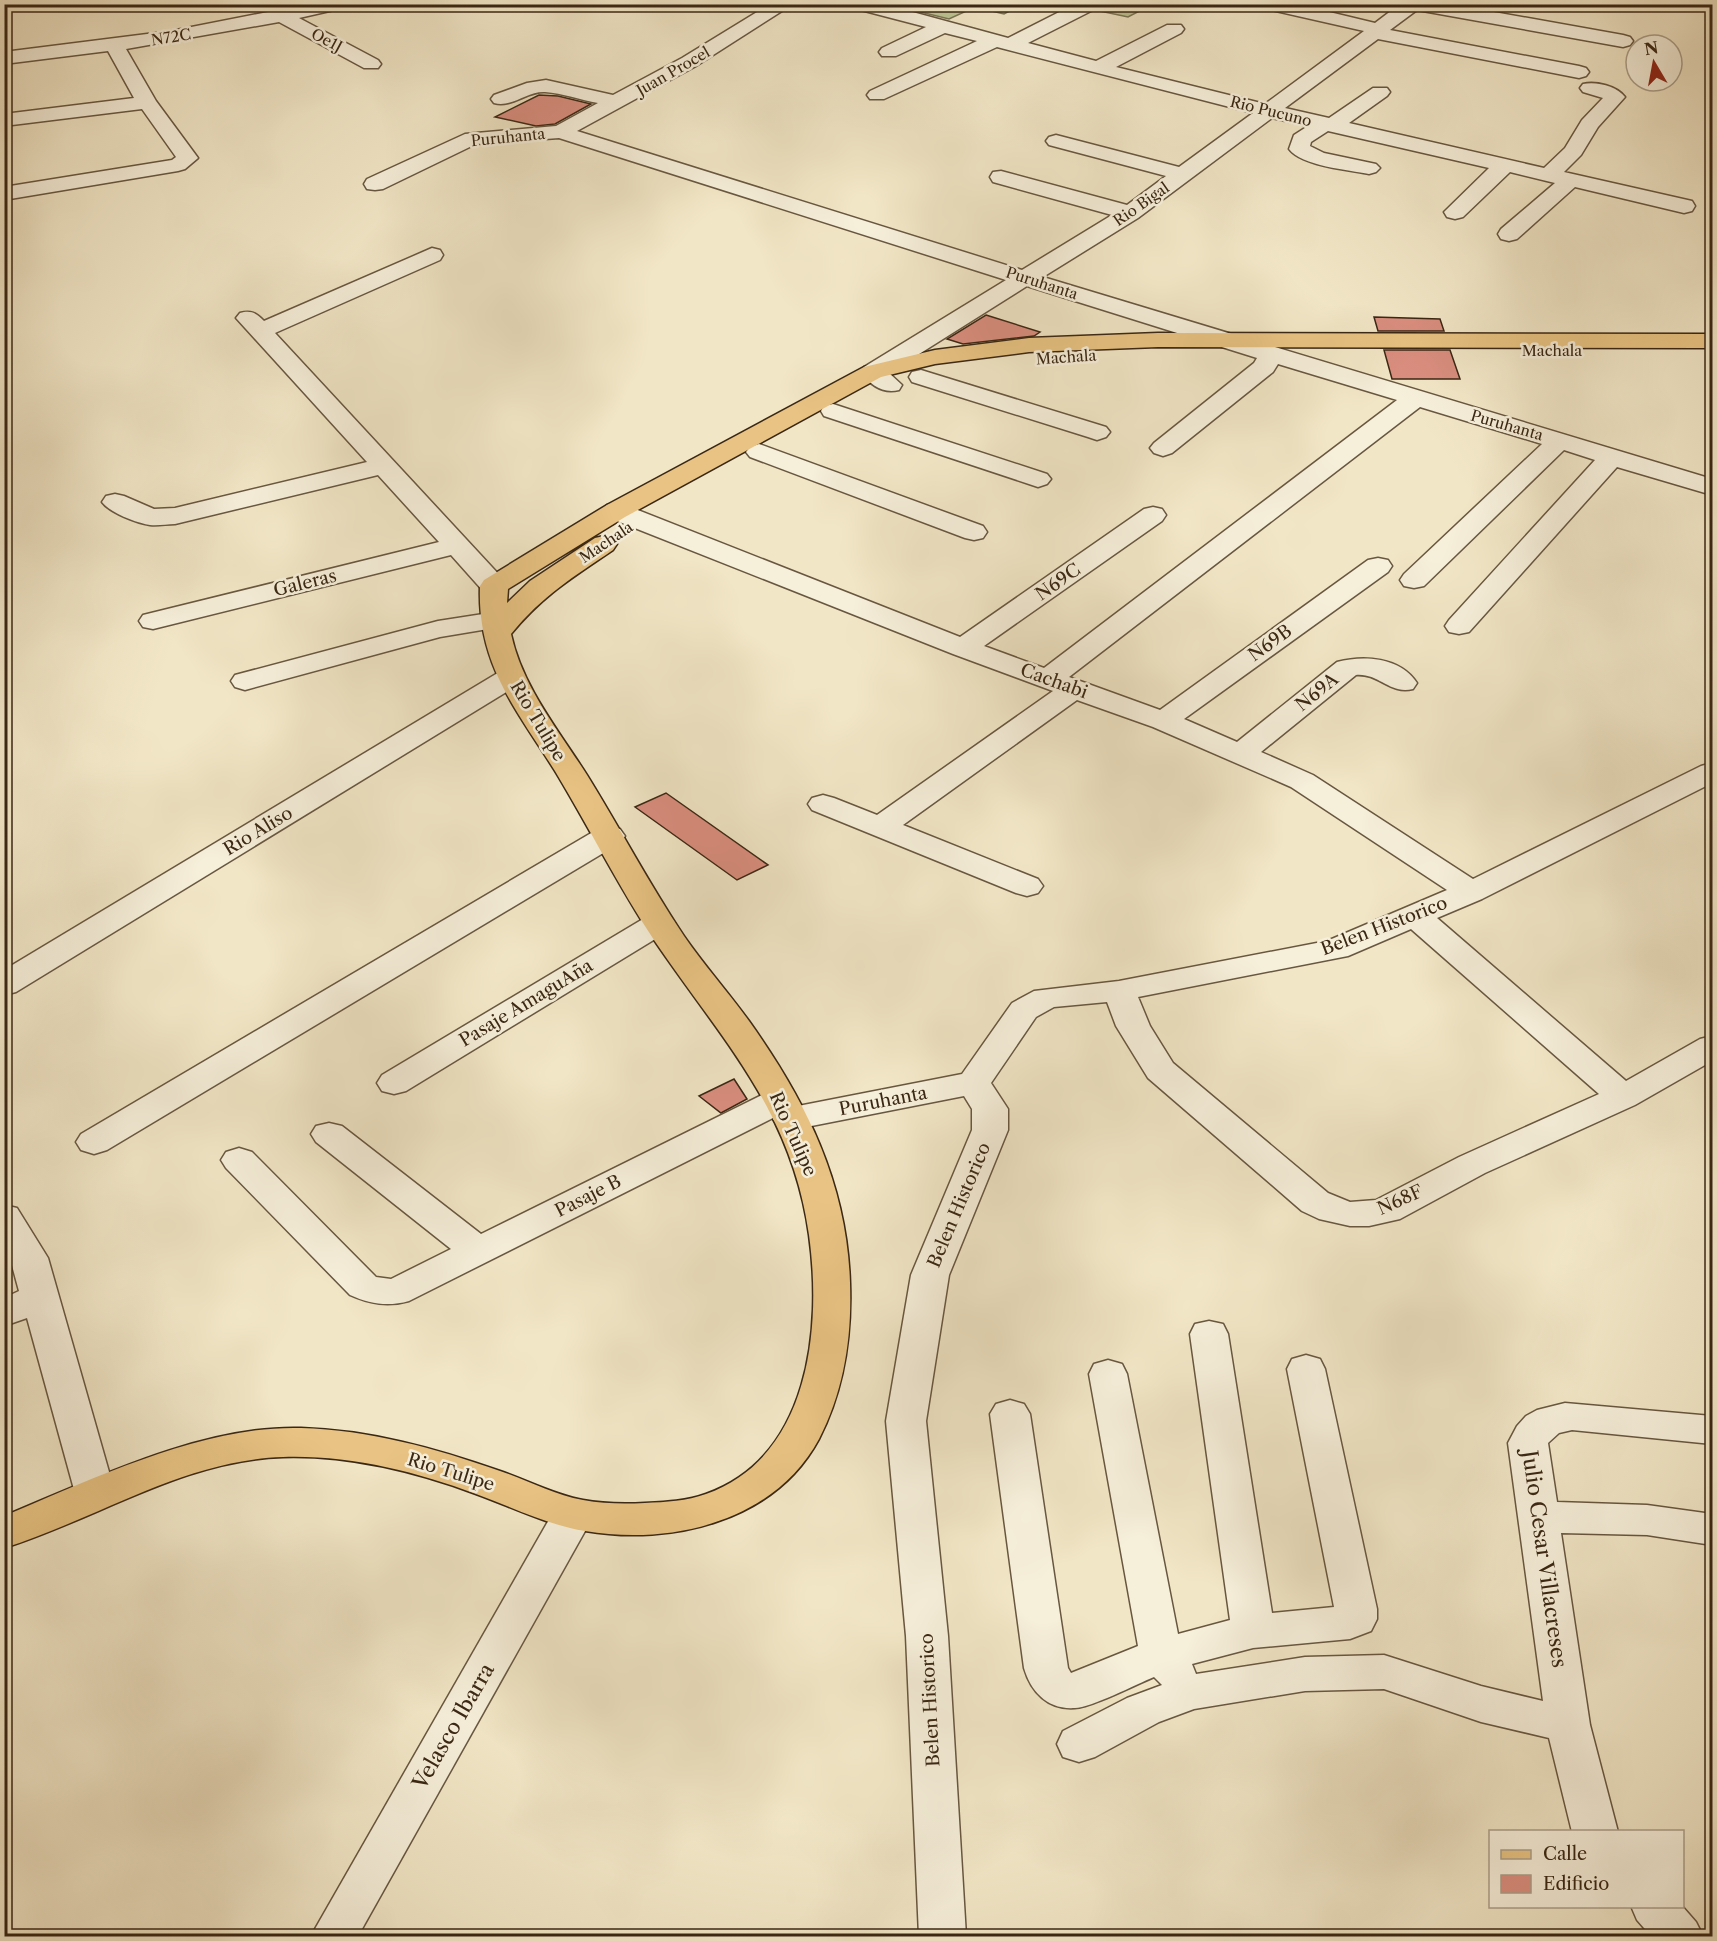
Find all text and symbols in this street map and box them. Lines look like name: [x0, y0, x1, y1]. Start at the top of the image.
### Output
street label: N72C: [150, 24, 192, 50]
street label: Oe1J: [308, 24, 346, 56]
north arrow: [1624, 33, 1684, 93]
text: N: [1643, 37, 1660, 59]
street label: Juan Procel: [631, 42, 714, 101]
street label: Rio Pucuno: [1228, 92, 1314, 130]
street label: Puruhanta: [470, 124, 546, 150]
street label: Rio Bigal: [1109, 178, 1173, 230]
street label: Puruhanta: [1004, 262, 1080, 304]
street label: Machala: [1522, 341, 1582, 360]
street label: Machala: [1035, 345, 1097, 369]
street label: Puruhanta: [1469, 406, 1546, 444]
street label: Machala: [576, 517, 636, 567]
street label: N69C: [1031, 559, 1085, 605]
street label: Galeras: [271, 565, 339, 601]
street label: N69B: [1244, 620, 1296, 666]
street label: Cachabi: [1017, 659, 1091, 703]
street label: N69A: [1291, 668, 1343, 716]
street label: Rio Tulipe: [505, 677, 571, 765]
street label: Rio Aliso: [219, 802, 297, 860]
street label: Belen Historico: [1318, 892, 1450, 960]
street label: Pasaje AmaguAña: [455, 954, 597, 1052]
street label: Puruhanta: [837, 1082, 930, 1120]
street label: Rio Tulipe: [765, 1088, 821, 1180]
street label: Belen Historico: [923, 1139, 995, 1271]
street label: Pasaje B: [551, 1170, 625, 1222]
street label: N68F: [1374, 1180, 1427, 1220]
street label: Julio Cesar Villacreses: [1517, 1446, 1573, 1669]
street label: Rio Tulipe: [405, 1448, 497, 1496]
street label: Belen Historico: [916, 1633, 944, 1767]
street label: Velasco Ibarra: [406, 1658, 500, 1794]
legend: [1489, 1830, 1684, 1908]
text: Calle: [1543, 1843, 1587, 1865]
text: Edificio: [1543, 1873, 1609, 1895]

